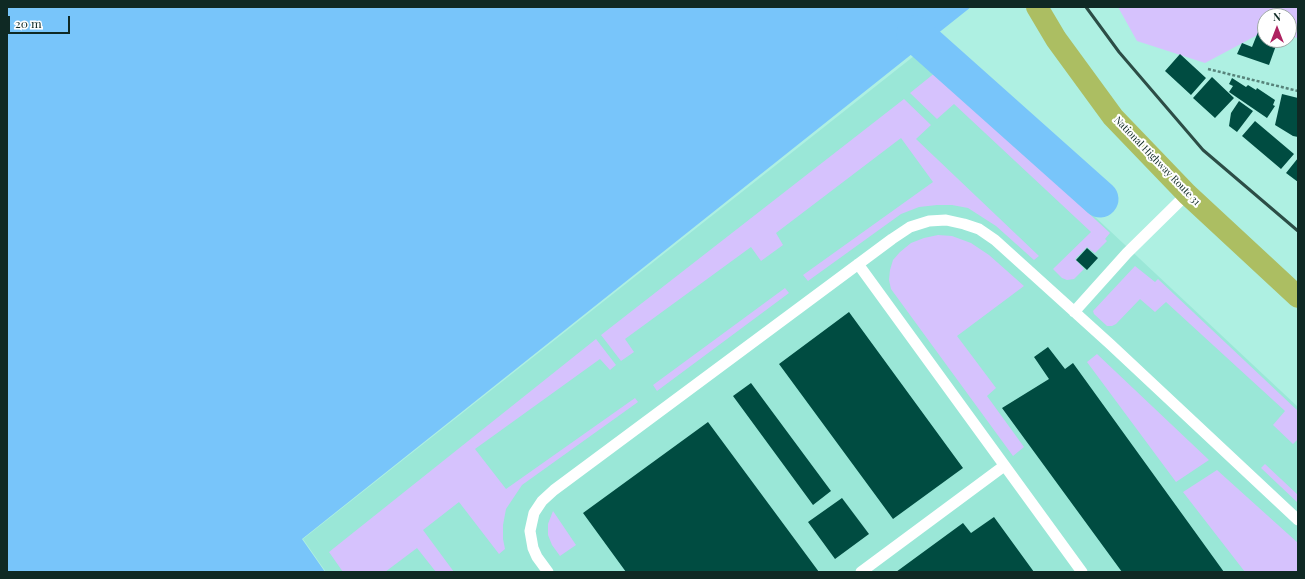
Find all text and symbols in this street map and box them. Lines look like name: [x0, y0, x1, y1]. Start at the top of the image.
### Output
scale bar: [10, 8, 72, 34]
north arrow: [1257, 8, 1297, 48]
text: N: [1273, 9, 1281, 24]
text: 20 m: [15, 15, 42, 31]
street label: National Highway Route 31: [1111, 114, 1203, 208]

